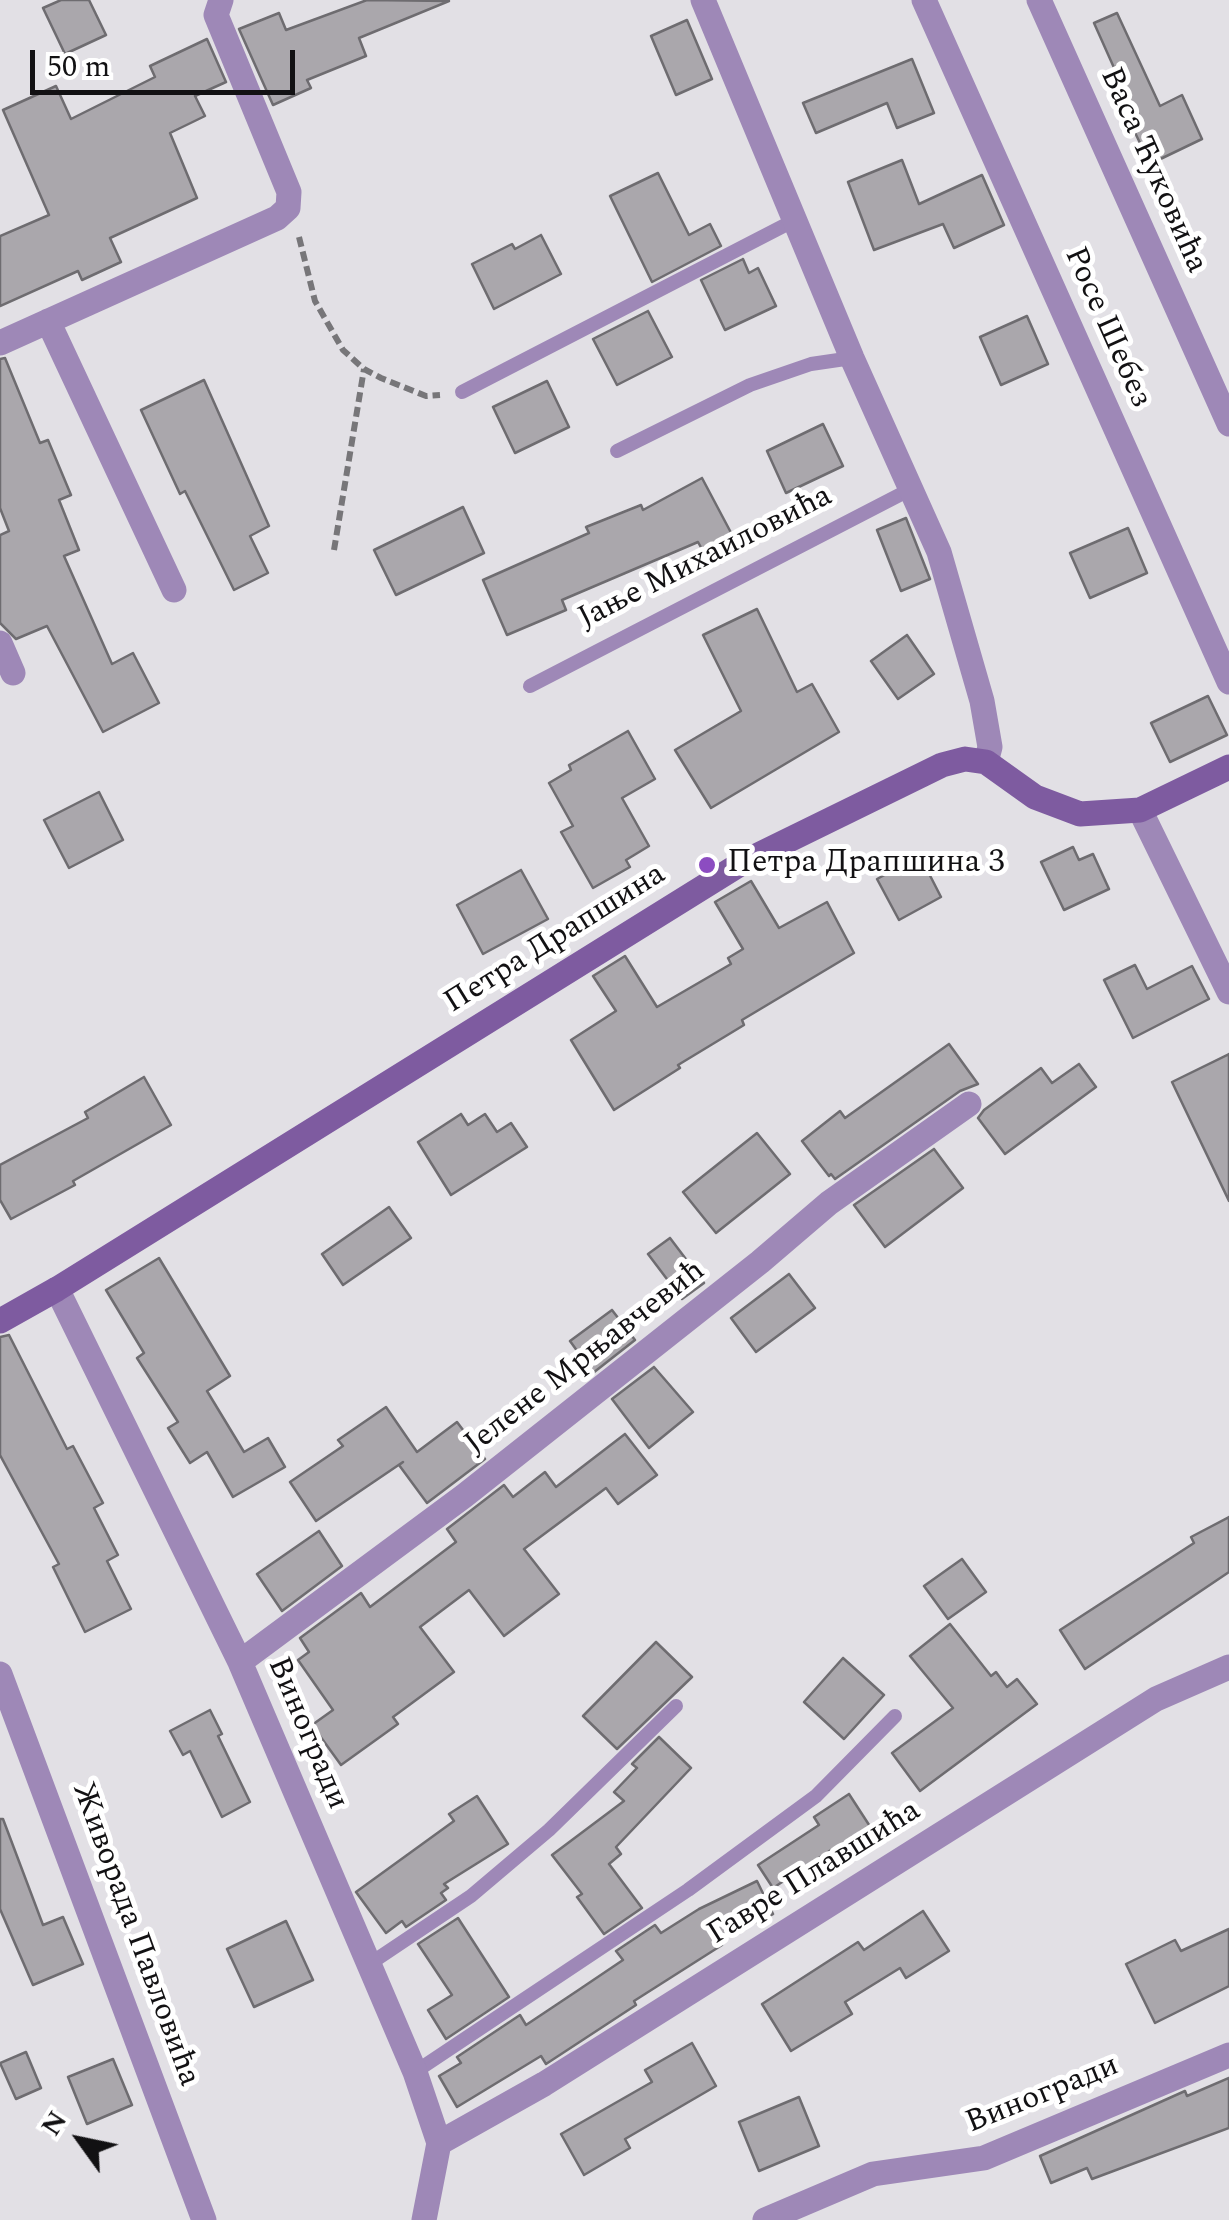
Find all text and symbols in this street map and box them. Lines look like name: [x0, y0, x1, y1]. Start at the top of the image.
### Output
scale bar: [35, 30, 300, 92]
text: 50 m: [47, 44, 110, 90]
street label: Васа Ћуковића: [1090, 62, 1214, 280]
street label: Росе Шебез: [1054, 242, 1158, 414]
street label: Јање Михаиловића: [573, 478, 839, 640]
place label: Петра Драпшина 3: [727, 846, 1004, 884]
marker: Петра Драпшина 3: [696, 854, 718, 876]
street label: Петра Драпшина: [438, 857, 674, 1023]
street label: Јелене Мрњавчевић: [458, 1253, 714, 1465]
street label: Виногради: [257, 1652, 355, 1816]
street label: Живорада Павловића: [61, 1778, 207, 2092]
street label: Гавре Плавшића: [701, 1793, 929, 1955]
street label: Виногради: [961, 2048, 1125, 2144]
north arrow: [30, 2090, 130, 2190]
text: N: [30, 2102, 79, 2145]

